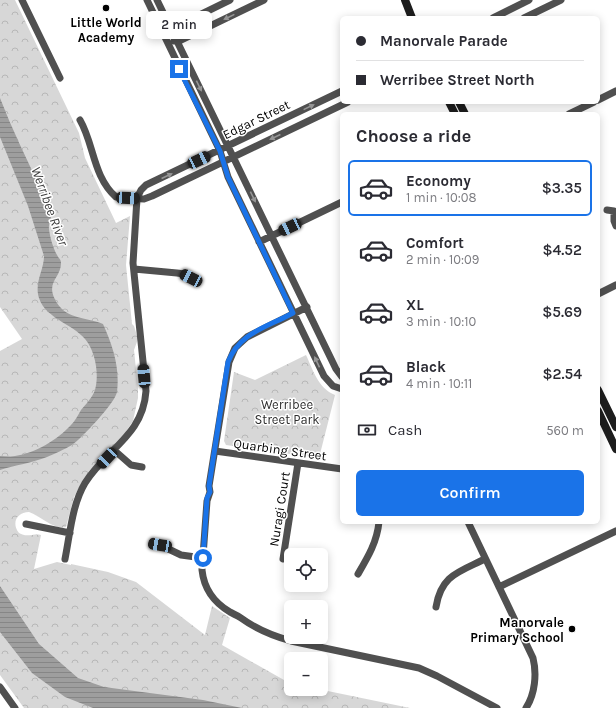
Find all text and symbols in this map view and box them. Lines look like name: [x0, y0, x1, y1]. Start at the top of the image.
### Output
marker: Little World Academy: [101, 3, 111, 13]
callout: 2 min: [146, 11, 212, 39]
one-way arrow: [224, 14, 235, 20]
place label: Little World Academy: [70, 15, 142, 45]
text: 2 min: [161, 17, 197, 32]
text: Manorvale Parade: [380, 32, 508, 50]
route end: [170, 60, 188, 78]
text: Werribee Street North: [380, 71, 535, 89]
one-way arrow: [196, 81, 202, 92]
street label: Edgar Street: [220, 97, 292, 142]
one-way arrow: [303, 104, 315, 110]
text: Choose a ride: [356, 125, 471, 147]
one-way arrow: [269, 134, 280, 140]
car: [186, 149, 212, 171]
water label: Werribee River: [27, 164, 72, 249]
icon: car: [358, 170, 394, 206]
text: Economy: [406, 172, 471, 190]
one-way arrow: [161, 173, 172, 179]
text: $3.35: [542, 179, 582, 197]
text: 1 min · 10:08: [406, 190, 476, 205]
car: [116, 191, 140, 205]
one-way arrow: [250, 191, 256, 203]
car: [277, 216, 303, 238]
icon: car: [358, 232, 394, 268]
text: Comfort: [406, 234, 464, 252]
text: $4.52: [542, 241, 582, 259]
text: 2 min · 10:09: [406, 252, 479, 267]
car: [178, 267, 204, 289]
icon: car: [358, 294, 394, 330]
text: XL: [406, 296, 424, 314]
text: $5.69: [542, 303, 582, 321]
text: 3 min · 10:10: [406, 314, 476, 329]
one-way arrow: [314, 356, 320, 367]
icon: car: [358, 356, 394, 392]
text: Black: [406, 358, 446, 376]
car: [137, 364, 151, 388]
text: $2.54: [542, 365, 582, 383]
text: 4 min · 10:11: [406, 376, 472, 391]
park label: Werribee Street Park: [254, 397, 320, 427]
icon: cash: [356, 419, 378, 441]
text: Cash: [388, 421, 422, 439]
text: 560 m: [546, 423, 584, 438]
street label: Quarbing Street: [232, 436, 327, 463]
car: [94, 445, 120, 471]
button: Confirm: [356, 470, 584, 516]
street label: Nuragi Court: [266, 471, 293, 548]
car: [147, 537, 173, 553]
map controls: [284, 548, 328, 696]
button: locate: [284, 548, 328, 592]
route start: [194, 549, 212, 567]
button: +: [284, 600, 328, 644]
place label: Manorvale Primary School: [470, 615, 564, 645]
marker: Manorvale Primary School: [567, 624, 577, 634]
button: −: [284, 652, 328, 696]

